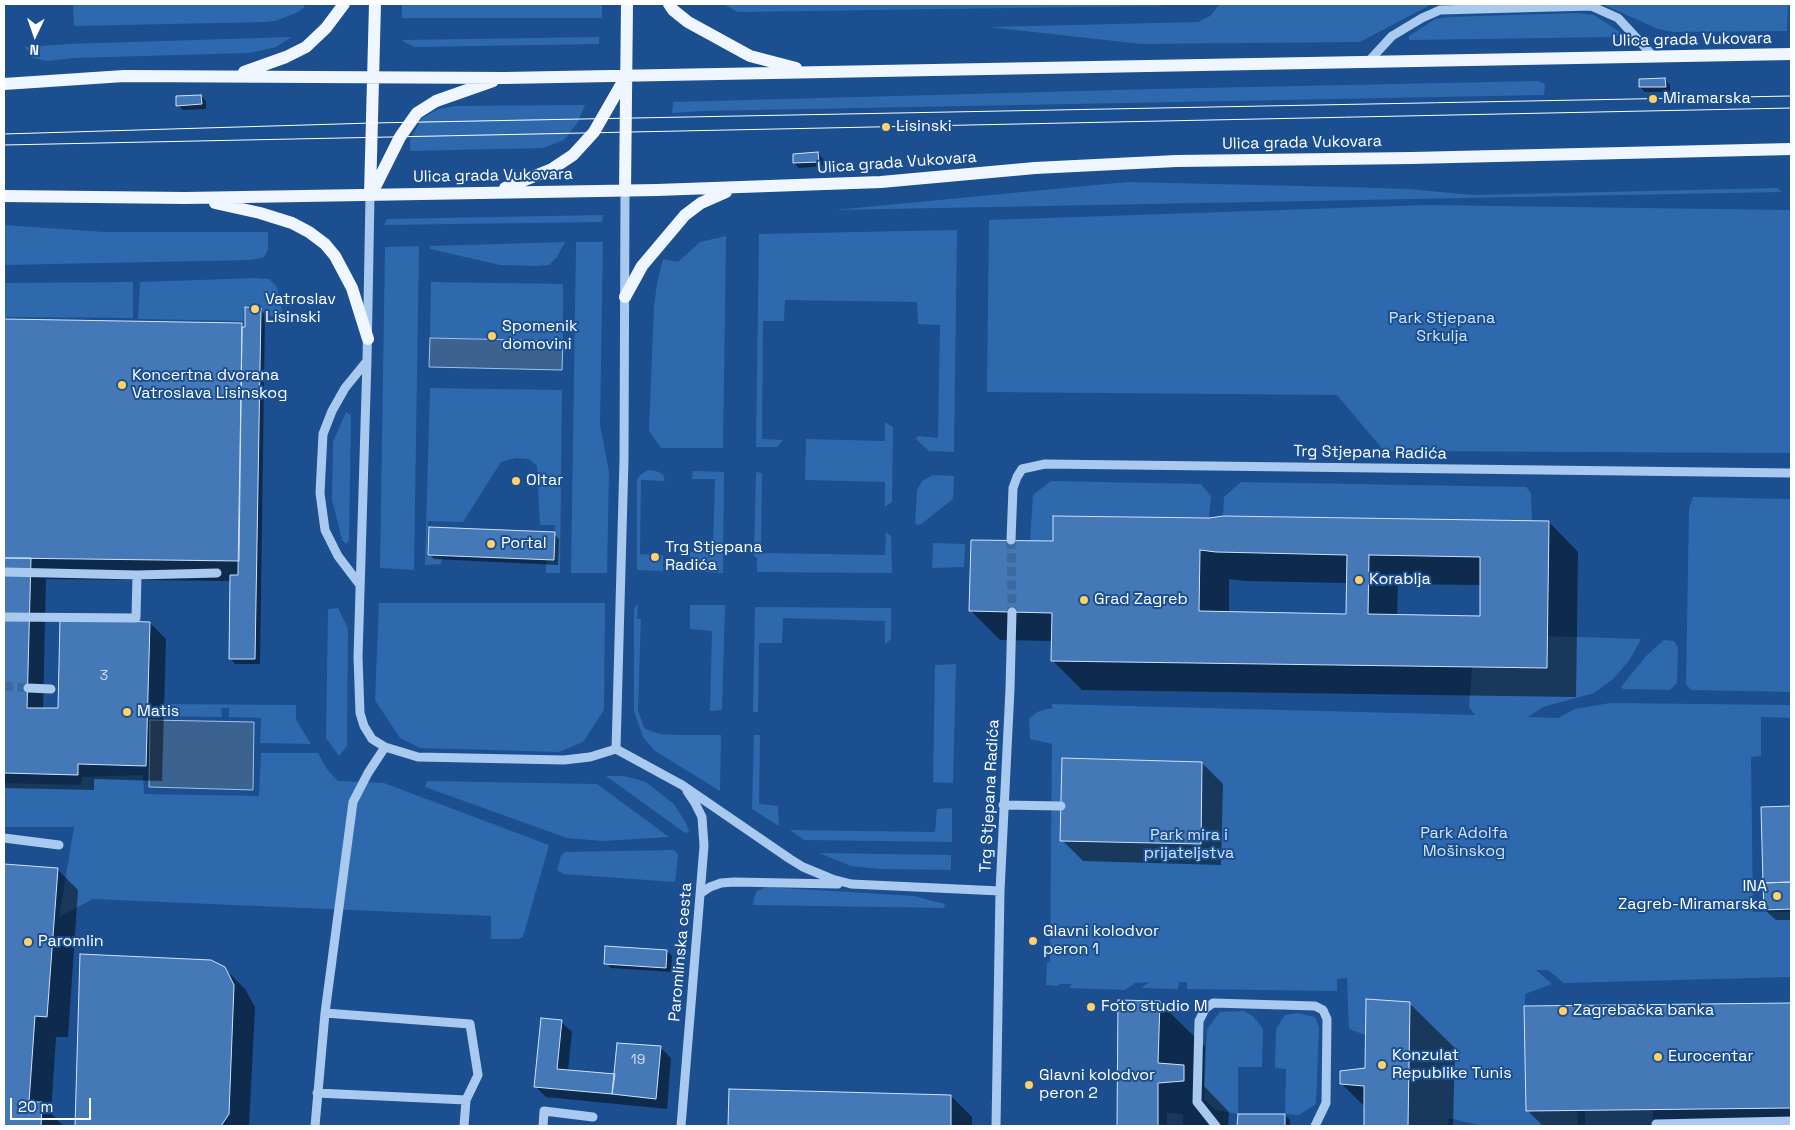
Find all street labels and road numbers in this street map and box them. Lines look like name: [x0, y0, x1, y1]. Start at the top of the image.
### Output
street label: Ulica grada Vukovara: [1612, 29, 1772, 51]
street label: Ulica grada Vukovara: [1222, 132, 1382, 154]
street label: Ulica grada Vukovara: [817, 148, 977, 178]
street label: Ulica grada Vukovara: [413, 165, 573, 187]
street label: Trg Stjepana Radića: [1293, 442, 1447, 464]
street label: Trg Stjepana Radića: [976, 719, 1004, 873]
street label: Paromlinska cesta: [665, 882, 697, 1022]

